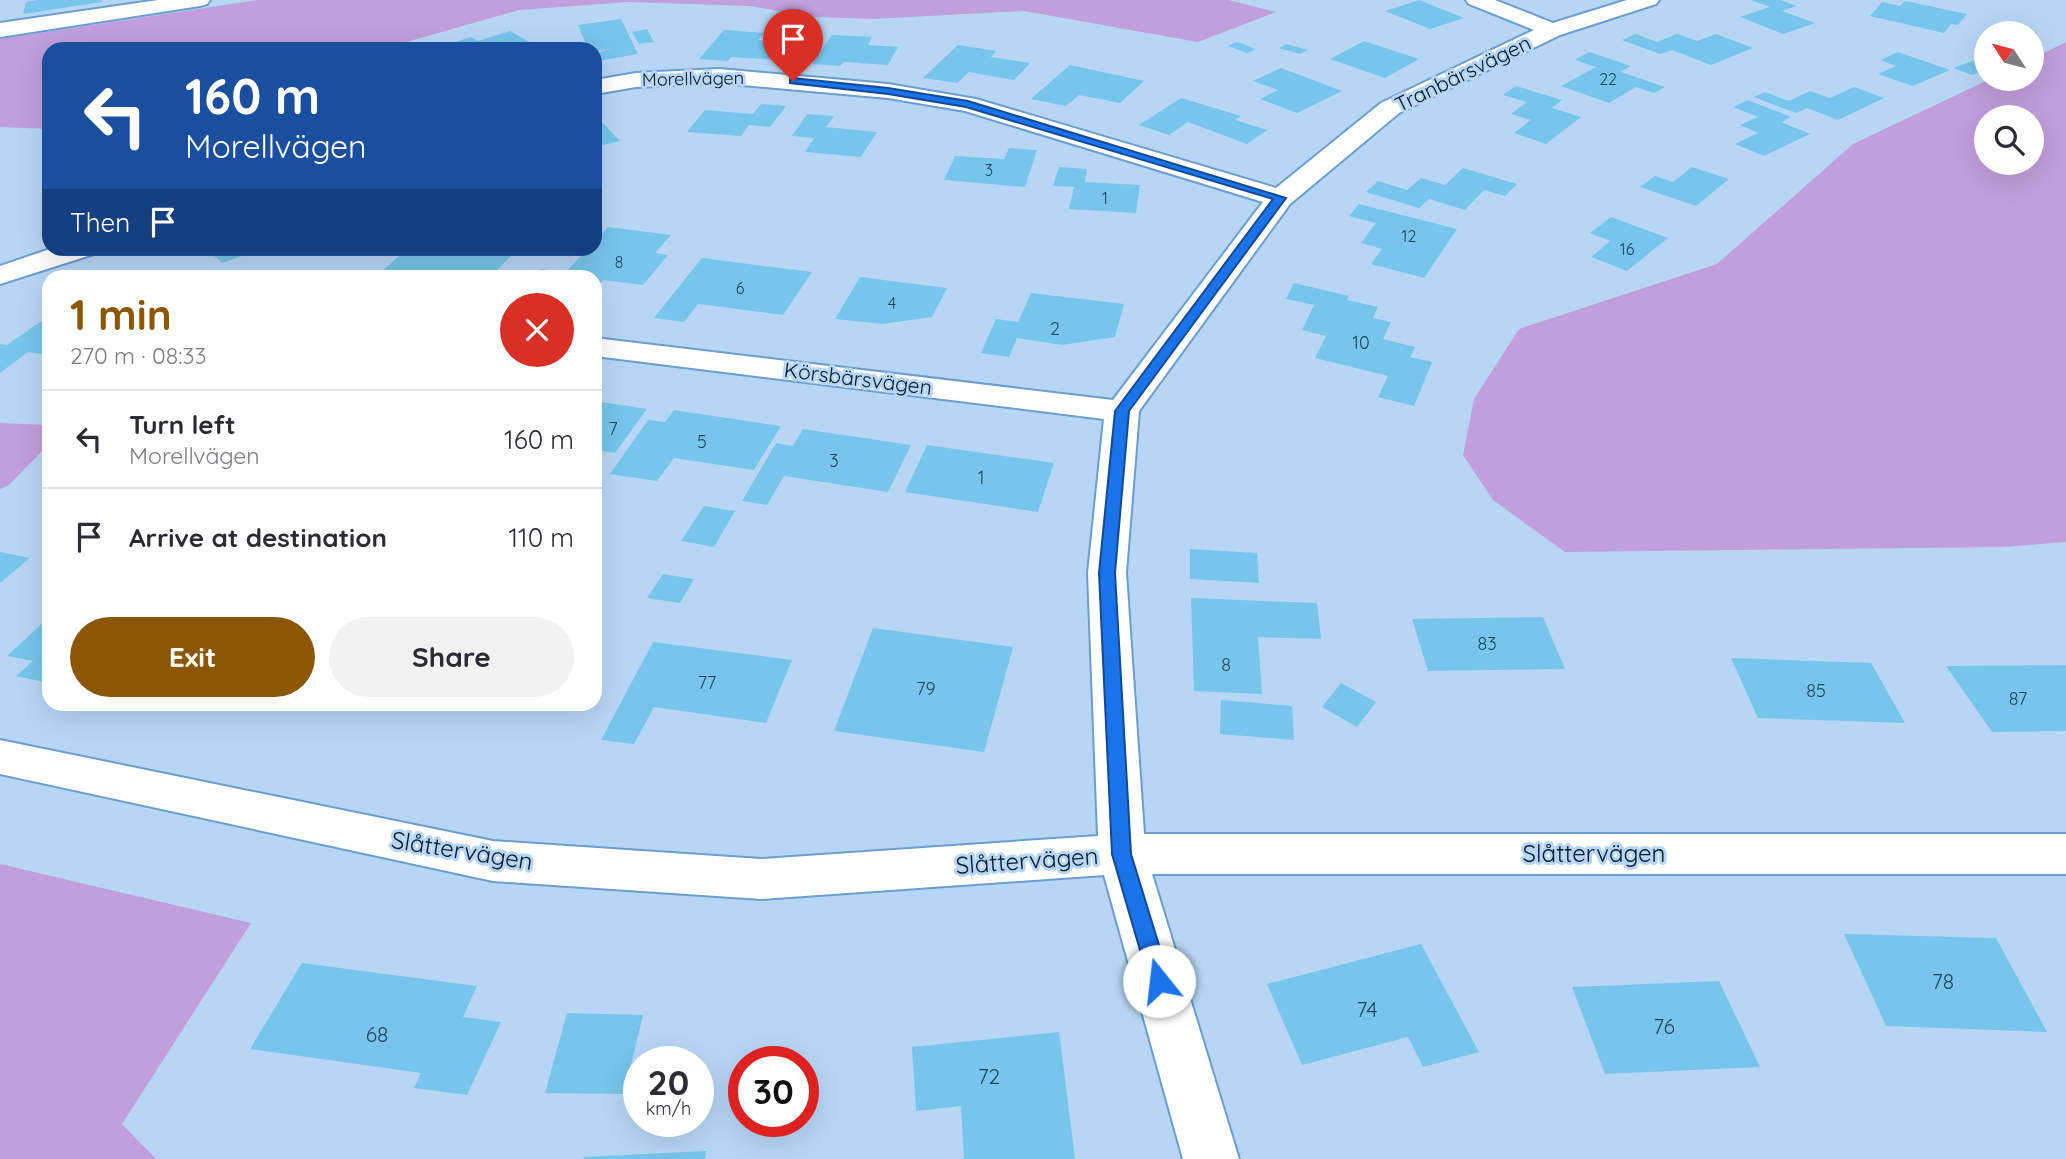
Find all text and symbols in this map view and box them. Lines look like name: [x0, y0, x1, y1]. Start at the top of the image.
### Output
pin: [763, 9, 823, 81]
icon: arrive: [774, 20, 812, 58]
north arrow: [1974, 21, 2044, 91]
map controls: [1974, 21, 2044, 175]
street label: Tranbärsvägen: [1390, 29, 1535, 117]
text: 160 m: [185, 65, 320, 126]
street label: Morellvägen: [642, 66, 744, 91]
house number: 22: [1599, 69, 1617, 89]
icon: left: [70, 70, 161, 161]
button: search: [1974, 105, 2044, 175]
text: Morellvägen: [185, 126, 367, 166]
house number: 3: [985, 160, 993, 180]
house number: 1: [1102, 188, 1108, 208]
icon: arrive: [144, 203, 182, 241]
text: Then: [70, 206, 130, 239]
house number: 12: [1402, 226, 1417, 246]
house number: 16: [1620, 239, 1635, 259]
house number: 8: [615, 252, 623, 272]
house number: 6: [736, 278, 745, 298]
text: 1 min: [70, 288, 172, 341]
button: close: [500, 293, 574, 367]
house number: 4: [888, 293, 896, 313]
house number: 2: [1050, 317, 1060, 340]
house number: 10: [1352, 331, 1370, 354]
text: 270 m · 08:33: [70, 341, 207, 370]
street label: Körsbärsvägen: [783, 356, 933, 400]
text: Turn left: [129, 408, 236, 441]
house number: 7: [608, 417, 618, 440]
icon: left: [70, 420, 108, 458]
text: 160 m: [504, 423, 574, 456]
house number: 5: [697, 430, 707, 453]
text: Morellvägen: [129, 441, 260, 470]
house number: 3: [829, 449, 839, 472]
house number: 1: [978, 466, 984, 489]
icon: arrive: [70, 518, 108, 556]
text: Arrive at destination: [129, 521, 387, 554]
text: 110 m: [508, 521, 574, 554]
button: Exit: [70, 617, 315, 697]
button: Share: [329, 617, 574, 697]
house number: 83: [1477, 632, 1497, 655]
house number: 8: [1221, 653, 1231, 676]
house number: 77: [698, 671, 716, 694]
house number: 79: [916, 677, 936, 700]
house number: 85: [1806, 679, 1826, 702]
house number: 87: [2009, 687, 2027, 710]
street label: Slåttervägen: [389, 824, 535, 876]
street label: Slåttervägen: [1523, 838, 1665, 868]
street label: Slåttervägen: [955, 840, 1099, 880]
position arrow: [1122, 944, 1196, 1018]
house number: 78: [1932, 968, 1954, 994]
house number: 74: [1357, 996, 1378, 1022]
house number: 76: [1653, 1013, 1675, 1039]
house number: 68: [366, 1021, 388, 1047]
speed limit sign: 30: [728, 1046, 819, 1137]
text: 20: [648, 1060, 689, 1104]
house number: 72: [978, 1063, 1000, 1089]
text: km/h: [646, 1097, 691, 1120]

